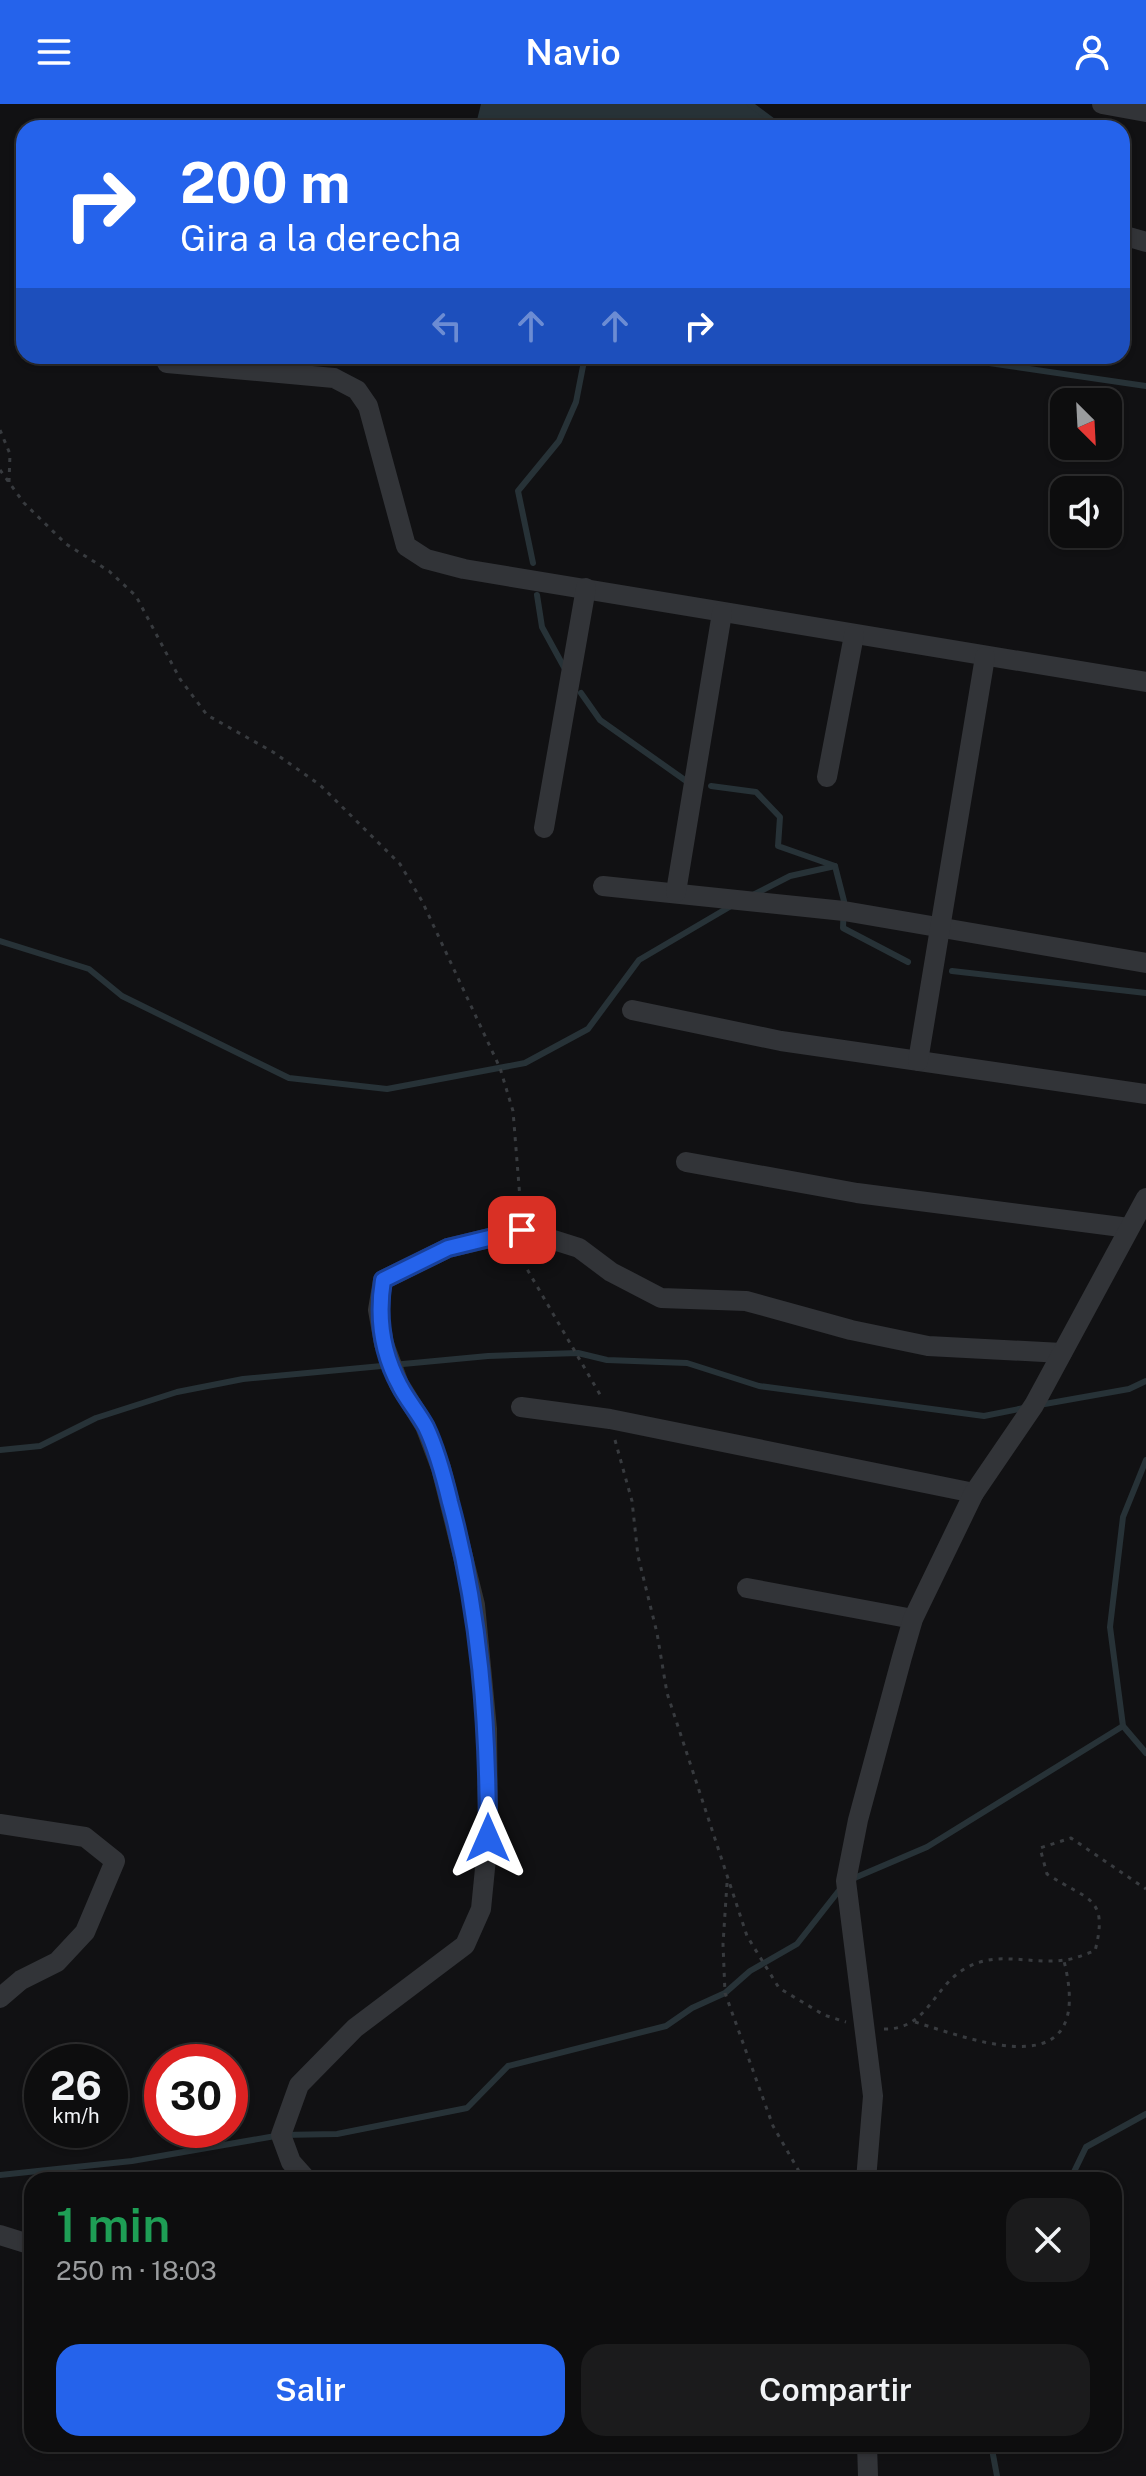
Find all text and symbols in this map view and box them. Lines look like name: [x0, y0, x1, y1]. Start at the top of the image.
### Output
icon: menu: [32, 30, 76, 74]
icon: person: [1070, 30, 1114, 74]
text: Navio: [525, 31, 621, 73]
text: 200 m: [180, 150, 350, 216]
icon: right: [48, 152, 152, 256]
text: Gira a la derecha: [180, 217, 461, 259]
icon: left: [425, 304, 469, 348]
icon: ahead: [509, 304, 553, 348]
icon: ahead: [593, 304, 637, 348]
icon: right: [677, 304, 721, 348]
north arrow: [1050, 388, 1122, 460]
map controls: [1050, 388, 1122, 548]
button: sound: [1050, 476, 1122, 548]
pin: [488, 1196, 556, 1264]
icon: arrive: [500, 1208, 544, 1252]
position arrow: [446, 1796, 530, 1880]
speed limit sign: 30: [144, 2044, 248, 2148]
text: 26: [50, 2062, 102, 2109]
text: km/h: [52, 2104, 100, 2128]
text: 1 min: [56, 2196, 170, 2253]
button: close: [1006, 2198, 1090, 2282]
text: 250 m · 18:03: [56, 2255, 217, 2286]
button: Salir: [56, 2344, 565, 2436]
button: Compartir: [581, 2344, 1090, 2436]

